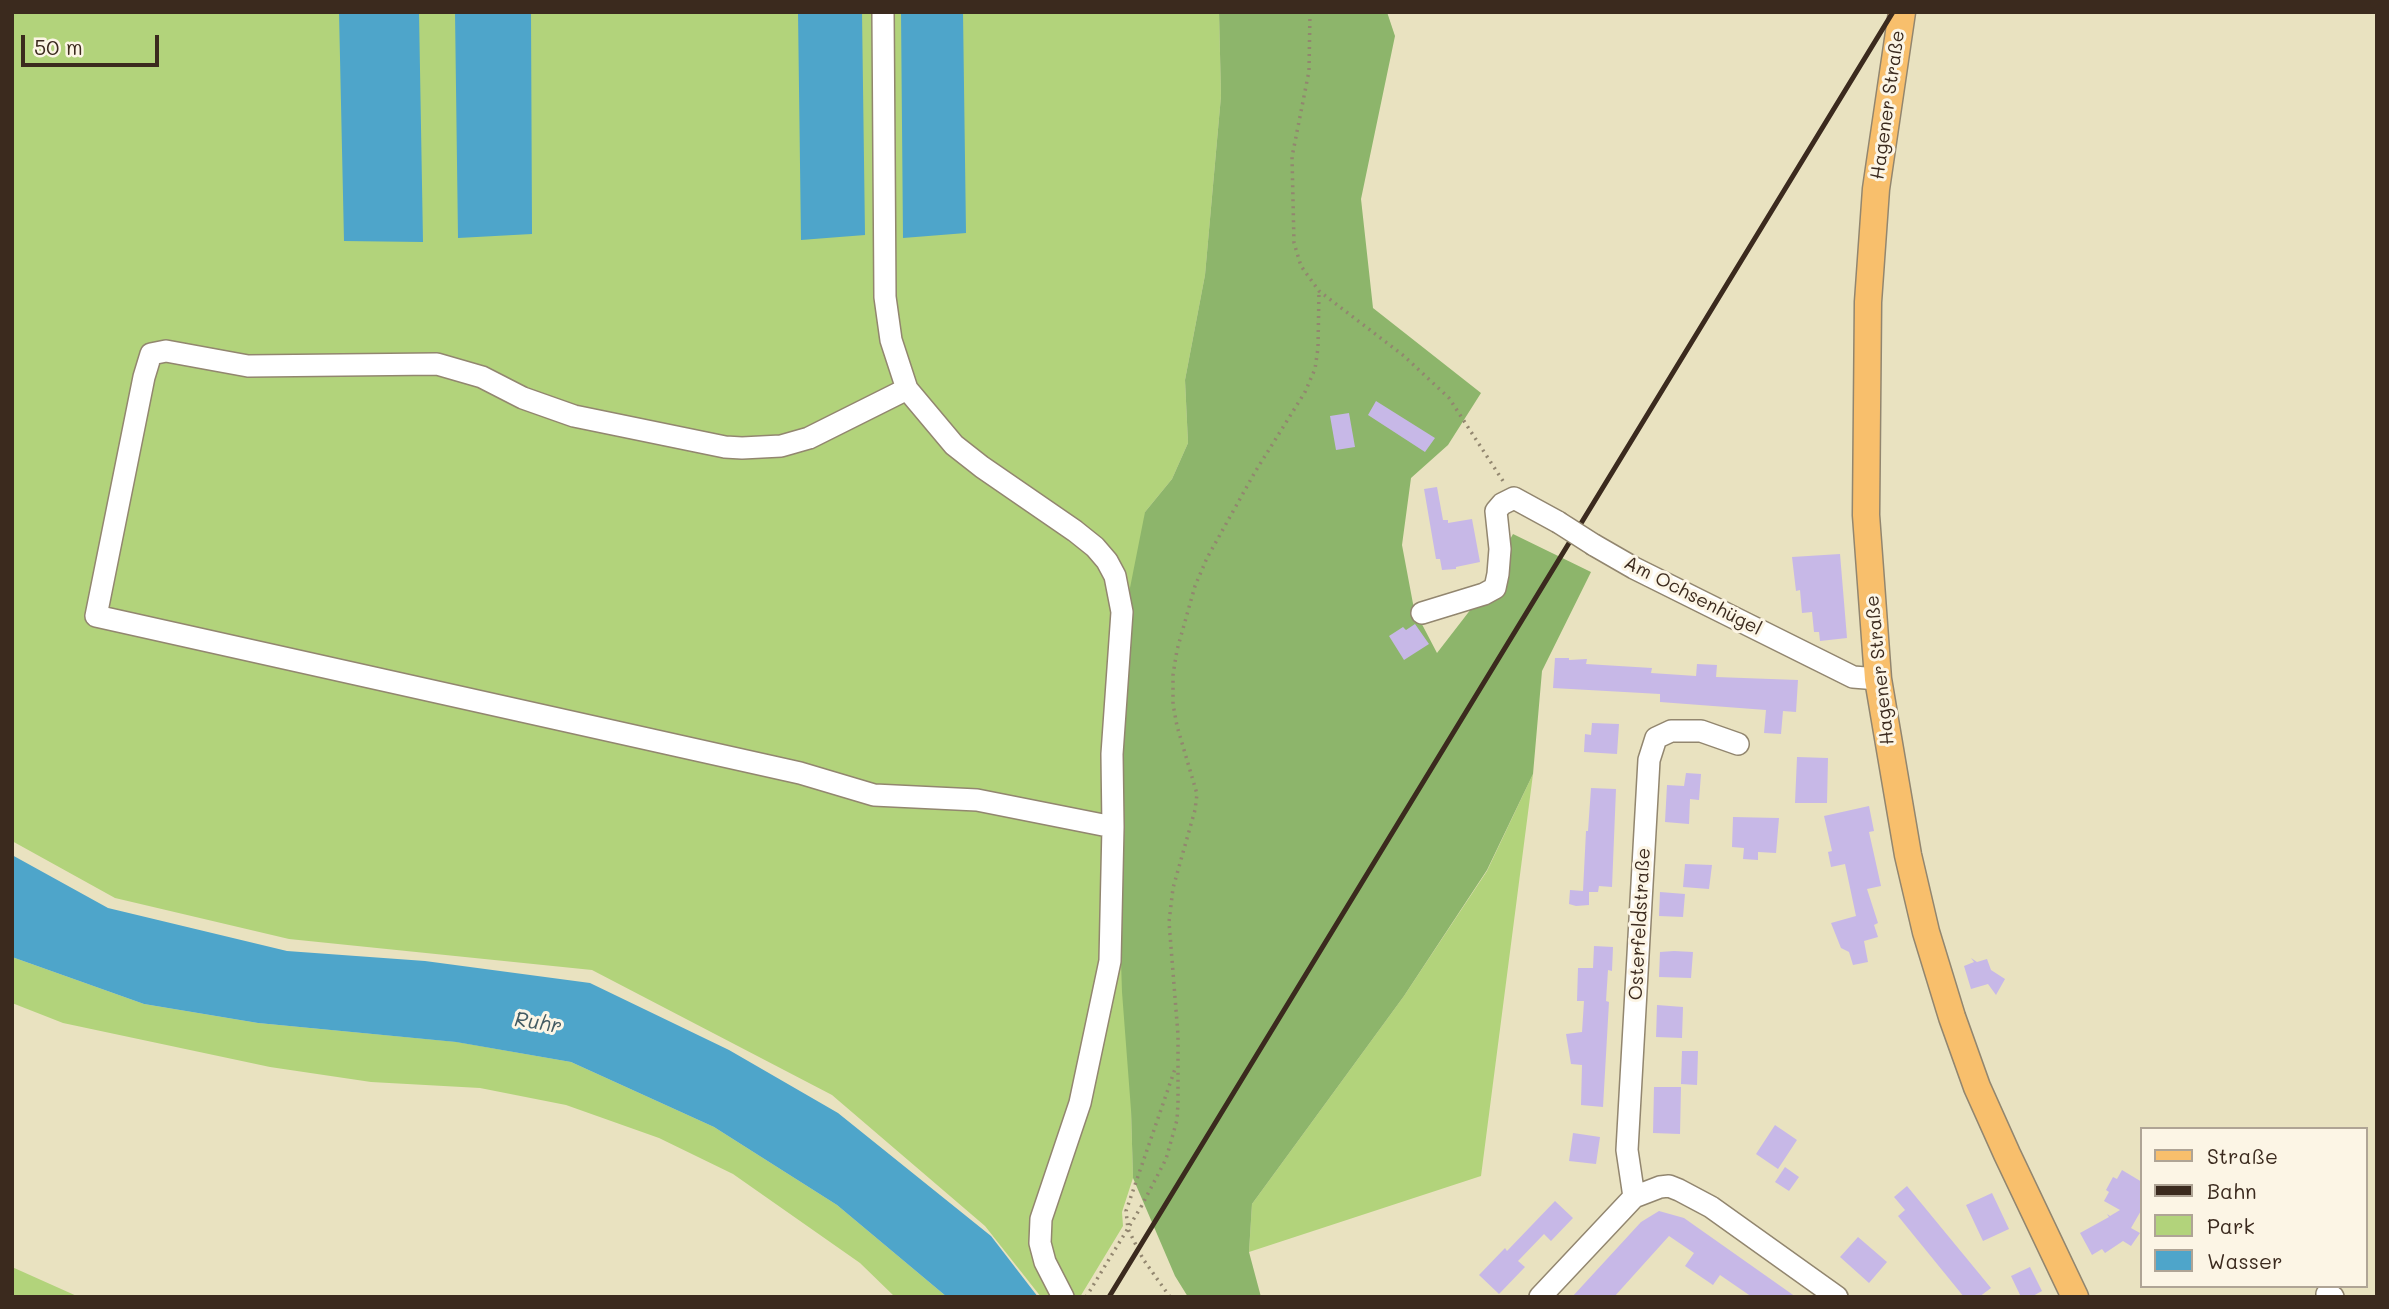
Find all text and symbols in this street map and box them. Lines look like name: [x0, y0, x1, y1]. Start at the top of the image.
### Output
scale bar: [24, 21, 163, 65]
street label: Hagener Straße: [1866, 29, 1910, 181]
text: 50 m: [34, 33, 83, 60]
street label: Am Ochsenhügel: [1620, 551, 1766, 641]
street label: Hagener Straße: [1861, 594, 1899, 746]
street label: Osterfeldstraße: [1625, 847, 1655, 1001]
water label: Ruhr: [513, 1007, 563, 1039]
legend: [2140, 1127, 2368, 1288]
text: Straße: [2207, 1142, 2278, 1169]
text: Bahn: [2207, 1177, 2257, 1204]
text: Park: [2207, 1212, 2255, 1239]
text: Wasser: [2207, 1247, 2282, 1274]

